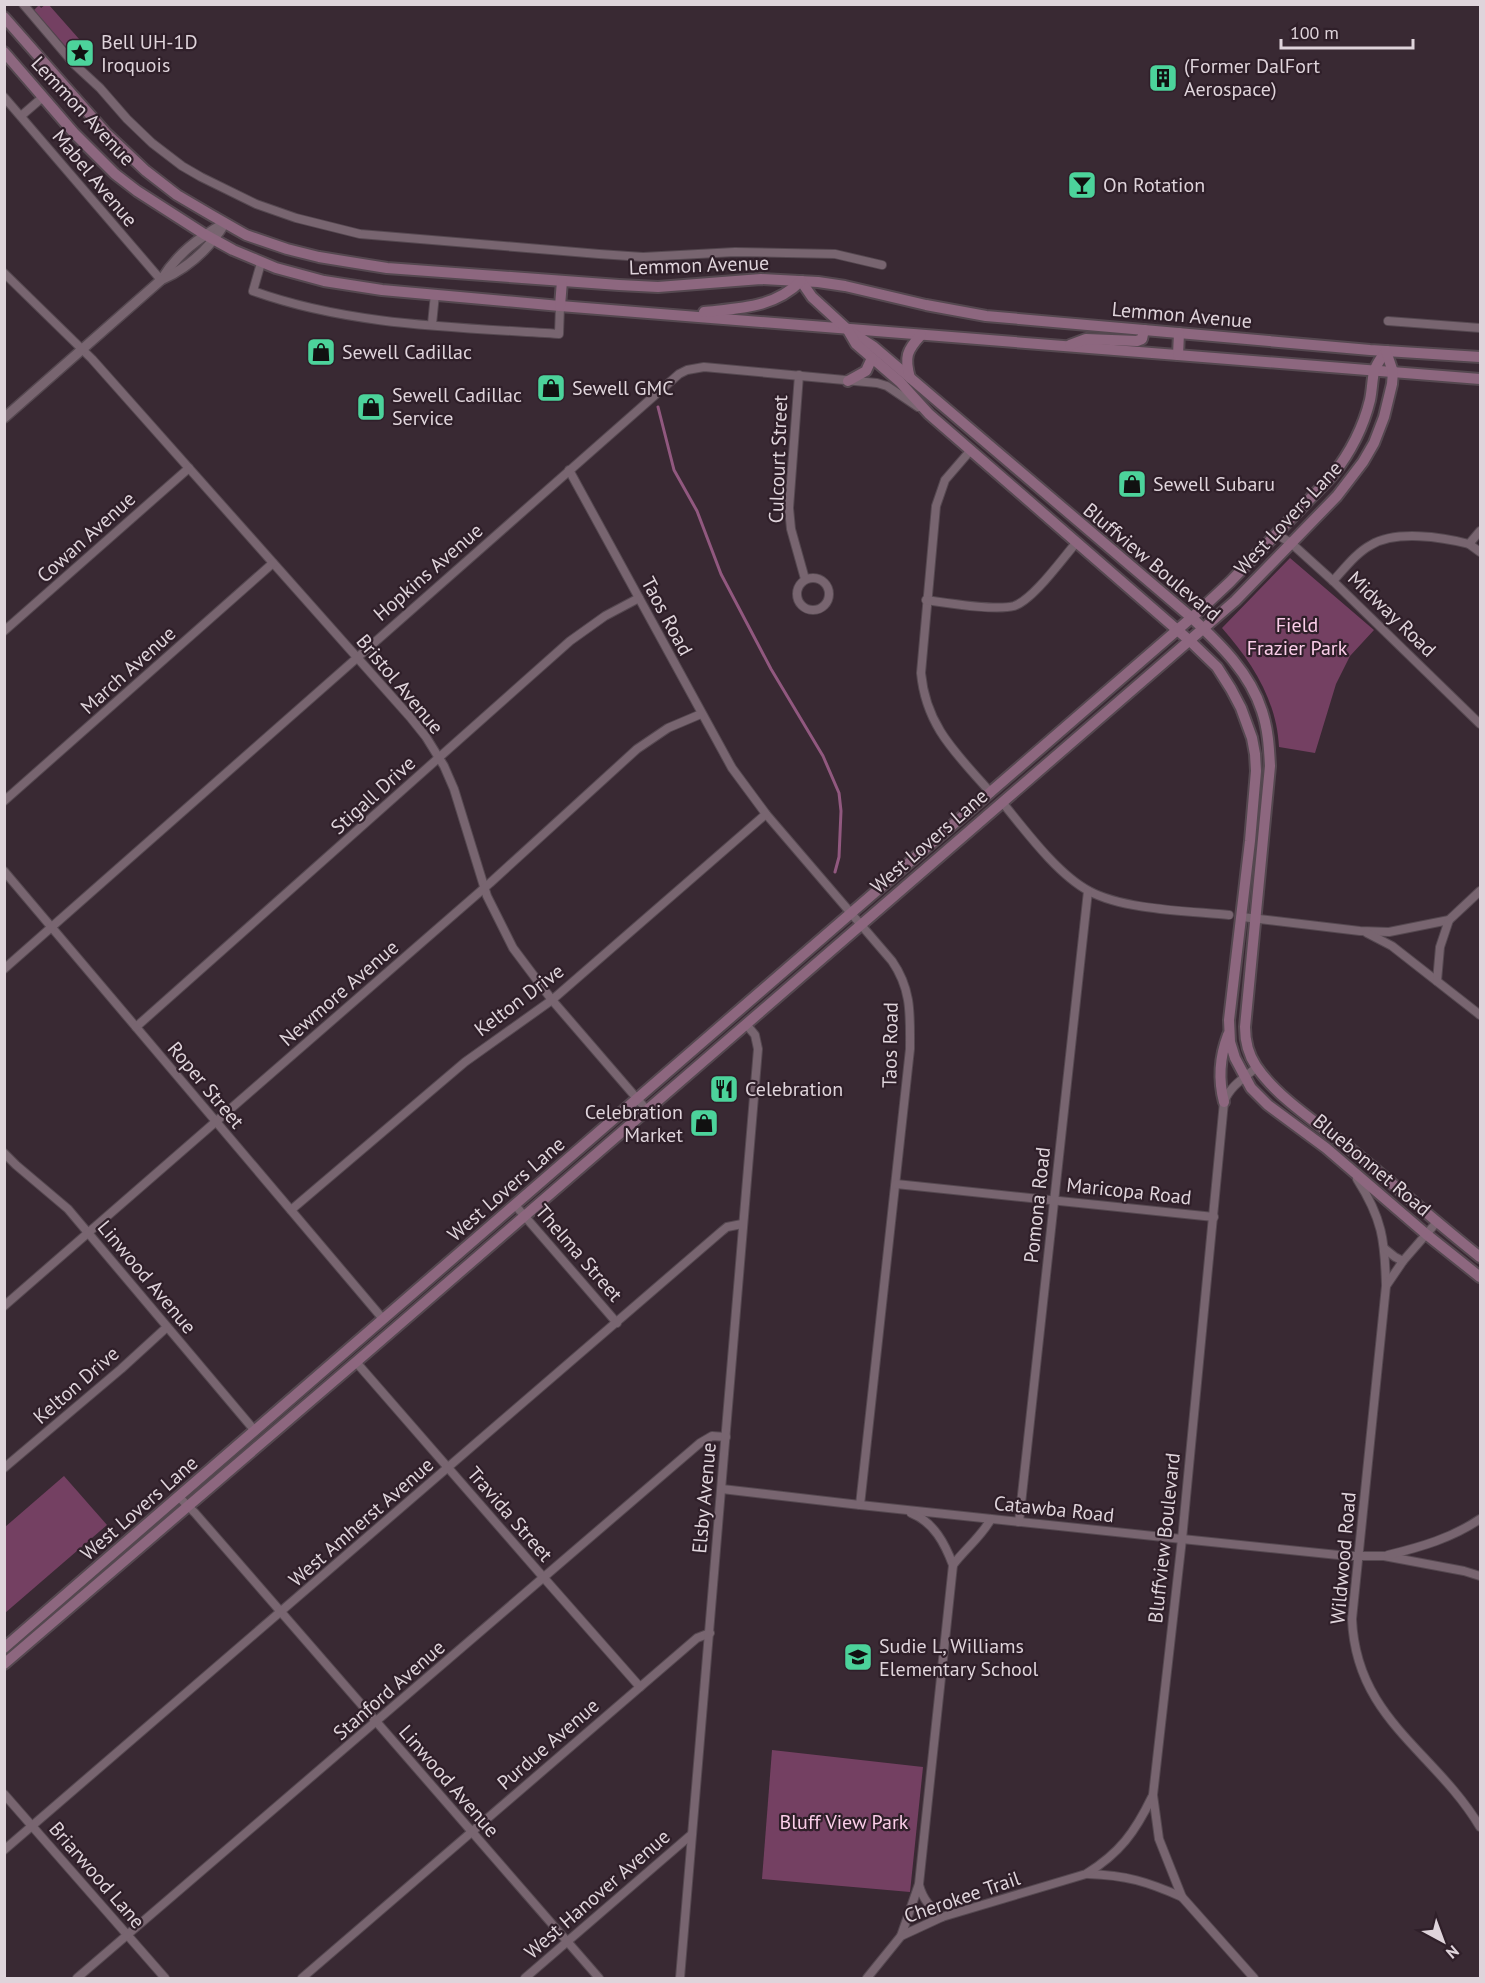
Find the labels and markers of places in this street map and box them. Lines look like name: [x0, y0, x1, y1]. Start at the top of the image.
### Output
place label: Bell UH-1D Iroquois: [101, 29, 198, 78]
place icon: Bell UH-1D Iroquois: [64, 37, 96, 69]
place label: (Former DalFort Aerospace): [1184, 53, 1320, 102]
building icon: (Former DalFort Aerospace): [1147, 62, 1179, 94]
bar icon: On Rotation: [1066, 169, 1098, 201]
place label: On Rotation: [1103, 172, 1205, 198]
shop icon: Sewell Cadillac: [305, 336, 337, 368]
place label: Sewell Cadillac: [342, 339, 472, 365]
shop icon: Sewell GMC: [535, 372, 567, 404]
place label: Sewell GMC: [572, 375, 674, 401]
place label: Sewell Cadillac Service: [392, 382, 522, 431]
shop icon: Sewell Cadillac Service: [355, 391, 387, 423]
shop icon: Sewell Subaru: [1116, 468, 1148, 500]
place label: Sewell Subaru: [1153, 471, 1275, 497]
restaurant icon: Celebration: [708, 1073, 740, 1105]
place label: Celebration: [745, 1076, 843, 1102]
place label: Celebration Market: [585, 1099, 683, 1148]
shop icon: Celebration Market: [688, 1107, 720, 1139]
place label: Sudie L, Williams Elementary School: [879, 1633, 1039, 1682]
school or university icon: Sudie L, Williams Elementary School: [842, 1641, 874, 1673]

